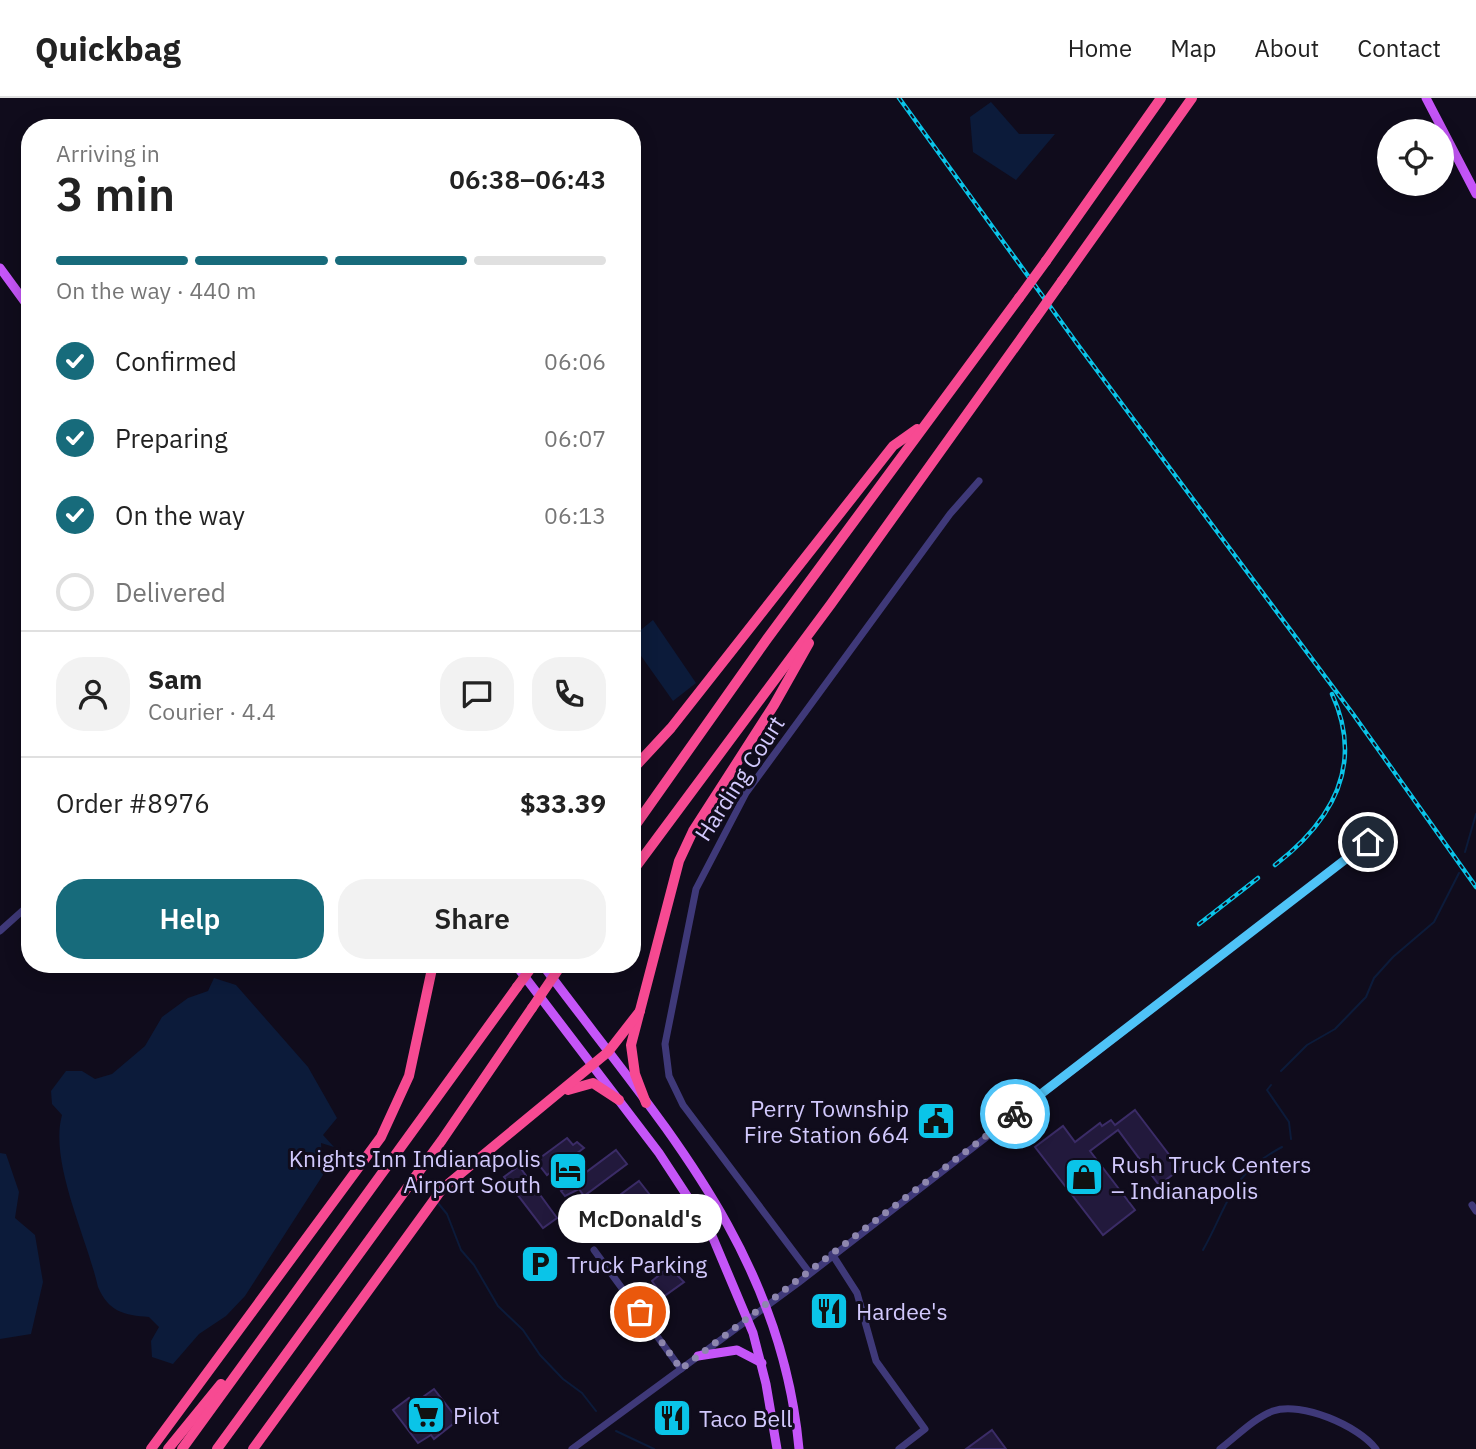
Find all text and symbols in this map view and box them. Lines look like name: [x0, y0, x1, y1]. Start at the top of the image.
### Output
text: Quickbag: [35, 27, 181, 70]
text: Home: [1068, 32, 1132, 64]
text: Map: [1170, 32, 1216, 64]
text: About: [1254, 32, 1319, 64]
text: Contact: [1357, 32, 1441, 64]
map controls: [1377, 119, 1454, 196]
button: locate: [1377, 119, 1454, 196]
text: Arriving in: [56, 138, 160, 168]
text: 06:38–06:43: [449, 162, 606, 196]
text: 3 min: [56, 164, 175, 224]
text: On the way · 440 m: [56, 275, 256, 305]
icon: check: [56, 342, 94, 380]
text: Confirmed: [115, 344, 237, 378]
text: 06:06: [544, 346, 606, 376]
icon: check: [56, 419, 94, 457]
text: Preparing: [115, 421, 228, 455]
text: 06:07: [544, 423, 606, 453]
icon: check: [56, 496, 94, 534]
text: On the way: [115, 498, 245, 532]
text: 06:13: [544, 500, 606, 530]
text: Delivered: [115, 575, 226, 609]
button: person: [56, 657, 130, 731]
button: chat: [440, 657, 514, 731]
button: phone: [532, 657, 606, 731]
text: Sam: [148, 662, 202, 696]
text: Courier · 4.4: [148, 696, 276, 726]
street label: Harding Court: [687, 710, 791, 846]
text: Order #8976: [56, 786, 210, 820]
text: $33.39: [520, 786, 606, 820]
pin: [1338, 812, 1398, 872]
icon: home: [1349, 823, 1387, 861]
button: Help: [56, 879, 324, 959]
button: Share: [338, 879, 606, 959]
courier: [980, 1079, 1050, 1149]
place label: Perry Township Fire Station 664: [744, 1093, 909, 1149]
icon: bike: [996, 1095, 1034, 1133]
public building icon: Perry Township Fire Station 664: [915, 1100, 957, 1142]
place label: Knights Inn Indianapolis Airport South: [289, 1143, 541, 1199]
place label: Rush Truck Centers – Indianapolis: [1111, 1149, 1311, 1205]
hotel icon: Knights Inn Indianapolis Airport South: [547, 1150, 589, 1192]
shop icon: Rush Truck Centers – Indianapolis: [1063, 1156, 1105, 1198]
callout: McDonald's: [558, 1193, 722, 1242]
text: McDonald's: [578, 1203, 702, 1233]
parking icon: Truck Parking: [519, 1243, 561, 1285]
place label: Truck Parking: [567, 1249, 707, 1279]
pin: [610, 1282, 670, 1342]
restaurant icon: Hardee's: [808, 1290, 850, 1332]
icon: bag: [621, 1293, 659, 1331]
place label: Hardee's: [856, 1296, 948, 1326]
supermarket icon: Pilot: [405, 1394, 447, 1436]
restaurant icon: Taco Bell: [651, 1397, 693, 1439]
place label: Pilot: [453, 1400, 500, 1430]
place label: Taco Bell: [699, 1403, 793, 1433]

